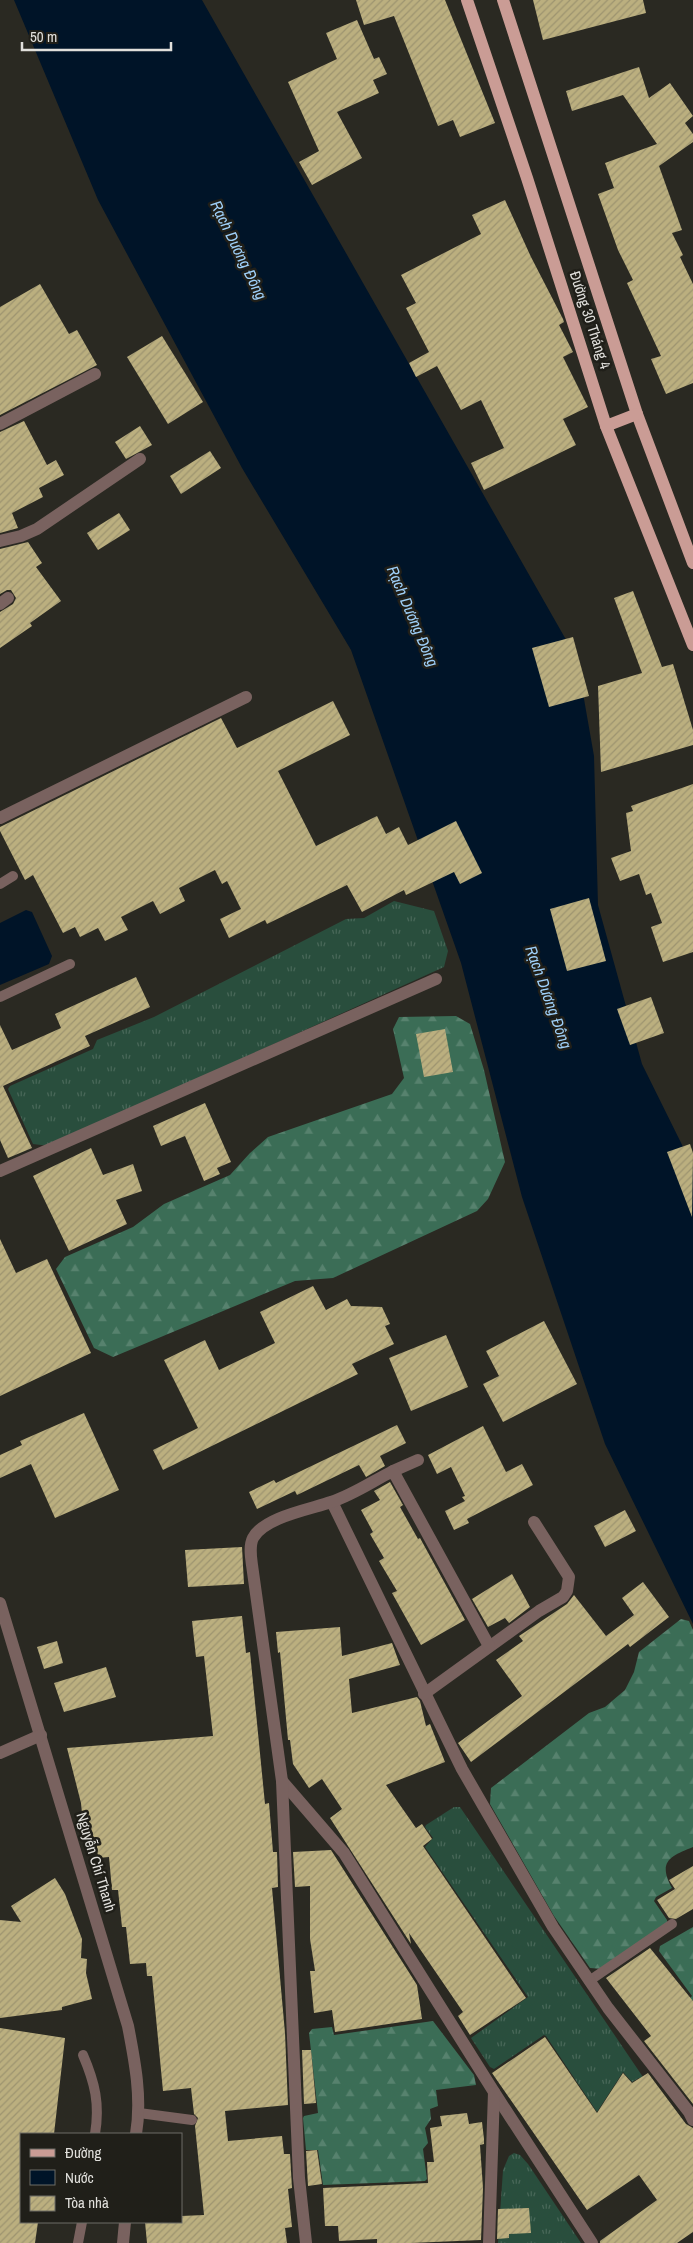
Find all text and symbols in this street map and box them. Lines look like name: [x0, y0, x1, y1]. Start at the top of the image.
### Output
scale bar: [22, 20, 171, 52]
text: 50 m: [30, 26, 57, 47]
water label: Rạch Dương Đông: [205, 197, 273, 303]
street label: Đường 30 Tháng 4: [565, 268, 616, 372]
water label: Rạch Dương Đông: [382, 562, 444, 670]
water label: Rạch Dương Đông: [520, 943, 578, 1051]
street label: Nguyễn Chí Thanh: [71, 1810, 122, 1914]
legend: [20, 2133, 182, 2223]
text: Đường: [65, 2142, 101, 2163]
text: Nước: [65, 2167, 94, 2188]
text: Tòa nhà: [65, 2192, 109, 2213]

